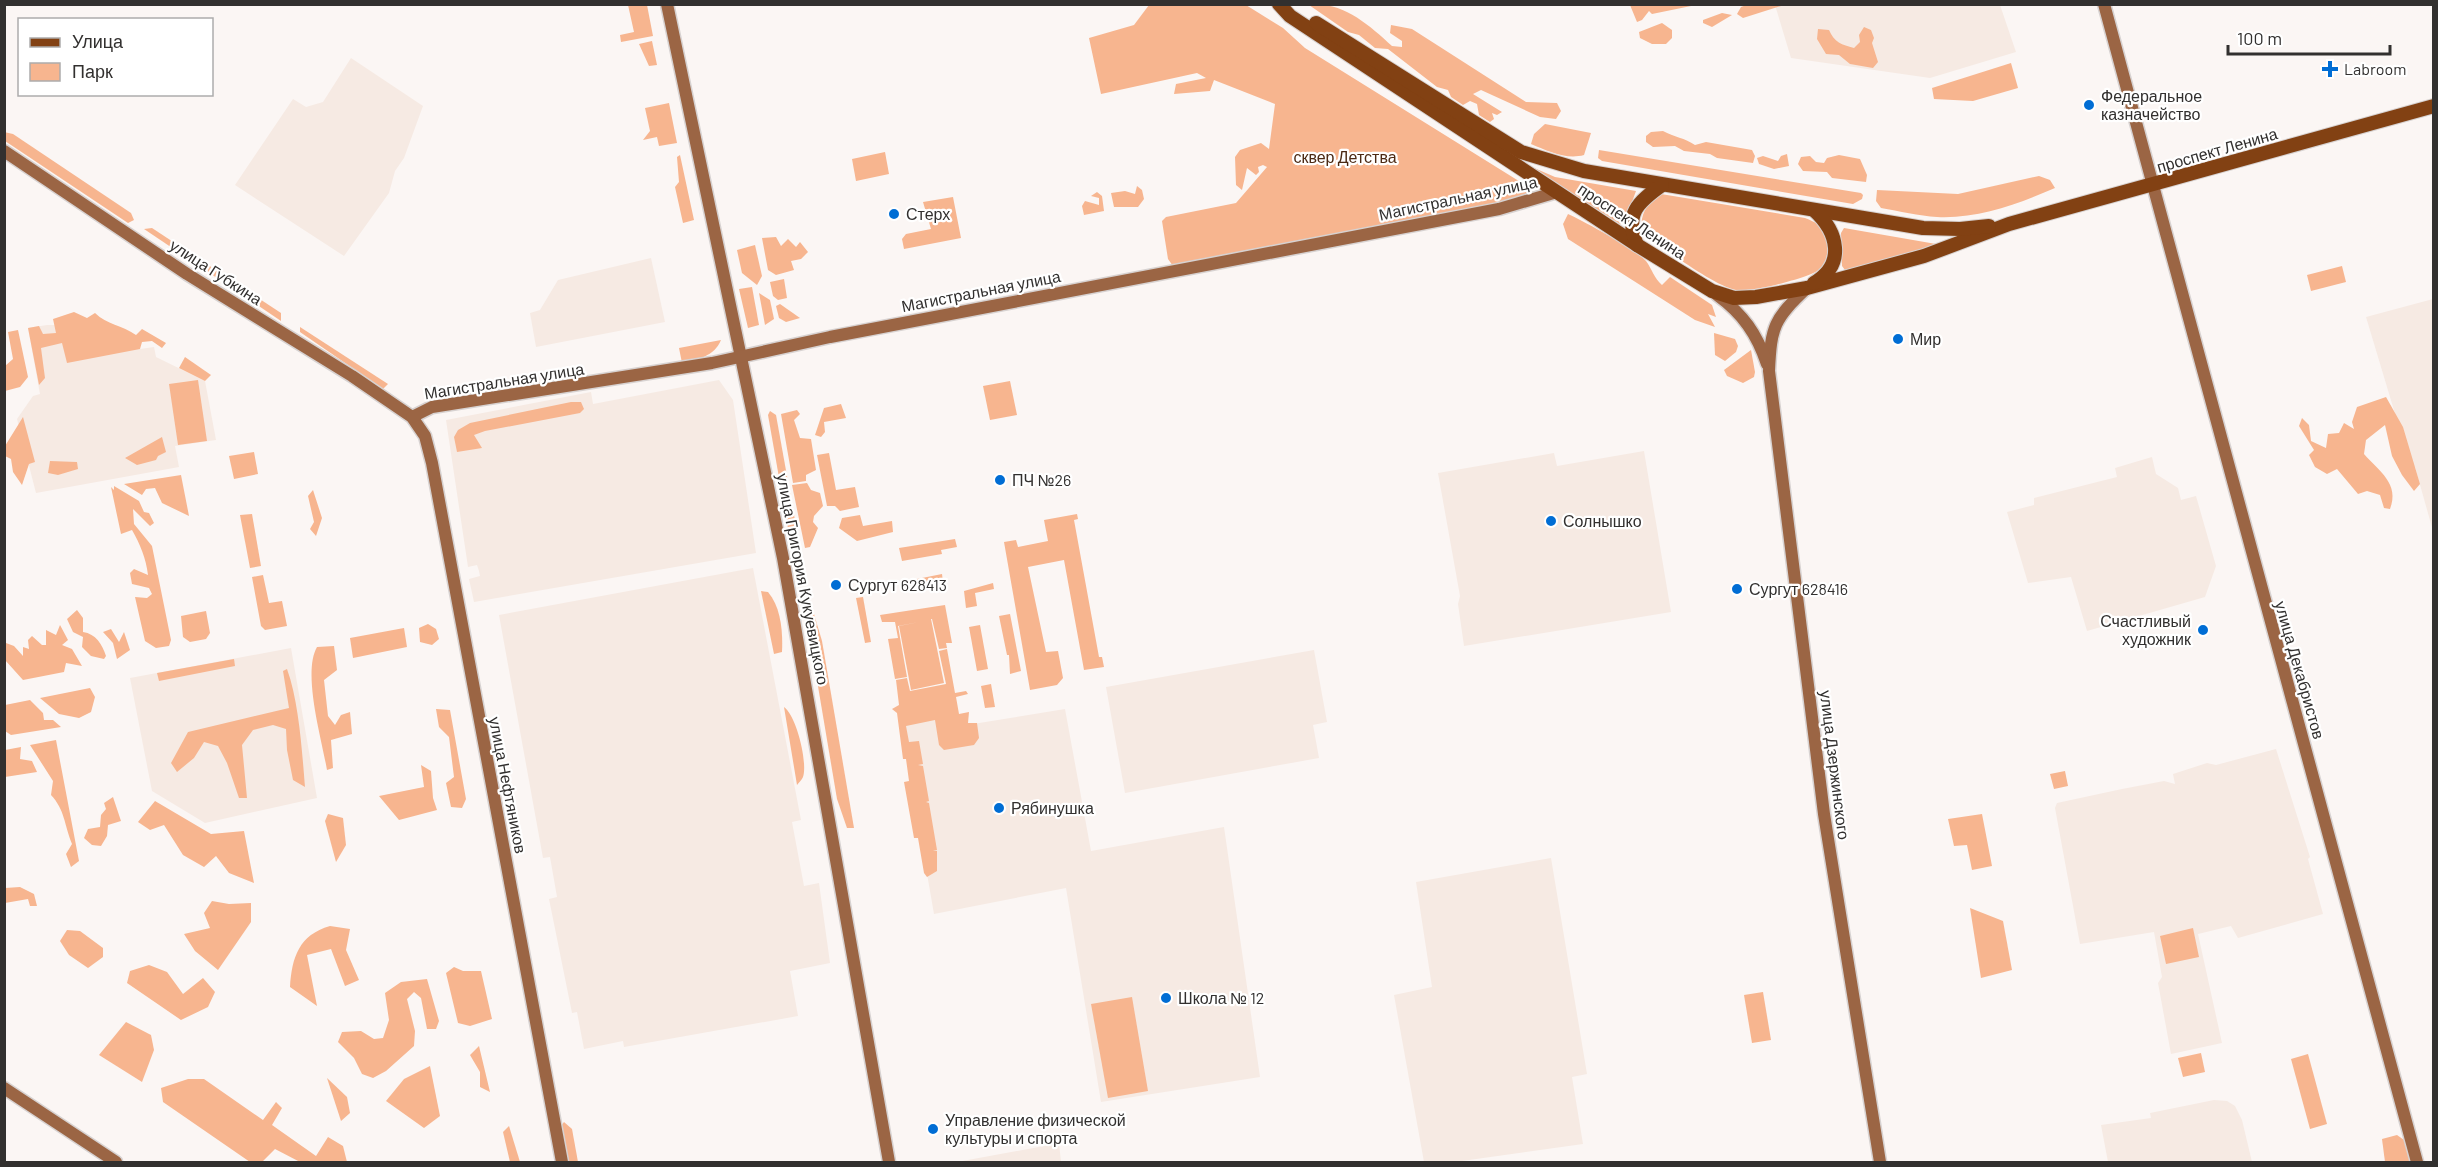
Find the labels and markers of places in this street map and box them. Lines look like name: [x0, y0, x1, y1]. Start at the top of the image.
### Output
place label: Labroom: [2344, 59, 2406, 78]
marker: Labroom: [2321, 60, 2339, 78]
place label: Федеральное казначейство: [2101, 86, 2202, 123]
marker: Федеральное казначейство: [2082, 98, 2096, 112]
place label: Стерх: [906, 204, 950, 223]
marker: Стерх: [887, 207, 901, 221]
place label: Мир: [1910, 329, 1941, 348]
marker: Мир: [1891, 332, 1905, 346]
place label: ПЧ №26: [1012, 470, 1071, 489]
marker: ПЧ №26: [993, 473, 1007, 487]
place label: Солнышко: [1563, 511, 1642, 530]
marker: Солнышко: [1544, 514, 1558, 528]
place label: Сургут 628413: [848, 575, 947, 594]
marker: Сургут 628413: [829, 578, 843, 592]
place label: Сургут 628416: [1749, 579, 1848, 598]
marker: Сургут 628416: [1730, 582, 1744, 596]
place label: Счастливый художник: [2100, 611, 2192, 648]
marker: Счастливый художник: [2196, 623, 2210, 637]
place label: Рябинушка: [1011, 798, 1094, 817]
marker: Рябинушка: [992, 801, 1006, 815]
place label: Школа № 12: [1178, 988, 1264, 1007]
marker: Школа № 12: [1159, 991, 1173, 1005]
place label: Управление физической культуры и спорта: [945, 1110, 1126, 1147]
marker: Управление физической культуры и спорта: [926, 1122, 940, 1136]

